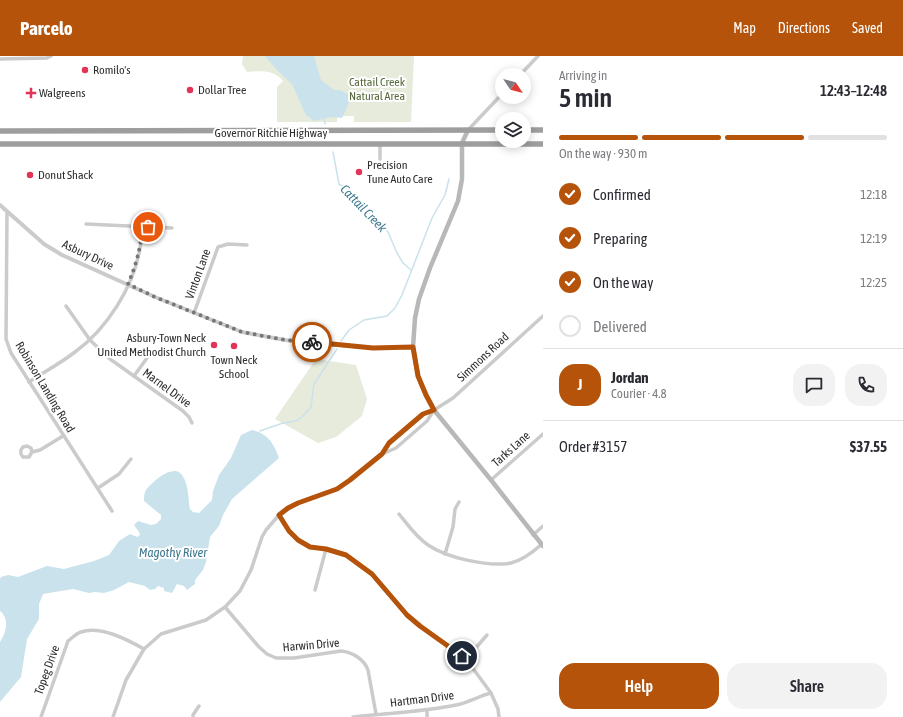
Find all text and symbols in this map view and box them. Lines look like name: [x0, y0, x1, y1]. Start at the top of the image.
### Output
text: Parcelo: [20, 17, 73, 39]
text: Map: [733, 20, 756, 36]
text: Directions: [778, 20, 830, 36]
text: Saved: [852, 20, 883, 36]
place label: Romilo's: [93, 63, 130, 77]
marker: Romilo's: [80, 65, 90, 75]
north arrow: [495, 68, 531, 104]
map controls: [495, 68, 531, 148]
text: Arriving in: [559, 68, 607, 83]
park label: Cattail Creek Natural Area: [349, 75, 406, 103]
text: 12:43–12:48: [820, 82, 887, 99]
place label: Dollar Tree: [198, 83, 246, 97]
text: 5 min: [559, 83, 612, 113]
marker: Dollar Tree: [185, 85, 195, 95]
place label: Walgreens: [39, 86, 86, 100]
marker: Walgreens: [26, 88, 36, 98]
button: layers: [495, 112, 531, 148]
street label: Governor Ritchie Highway: [215, 126, 327, 140]
text: On the way · 930 m: [559, 146, 647, 161]
place label: Precision Tune Auto Care: [367, 158, 433, 186]
marker: Precision Tune Auto Care: [354, 167, 364, 177]
place label: Donut Shack: [38, 168, 94, 182]
marker: Donut Shack: [25, 170, 35, 180]
water label: Cattail Creek: [337, 182, 390, 235]
icon: check: [559, 183, 581, 205]
text: Confirmed: [593, 186, 651, 203]
text: 12:18: [860, 187, 887, 202]
pin: [131, 210, 165, 244]
icon: bag: [137, 216, 159, 238]
icon: check: [559, 227, 581, 249]
text: Preparing: [593, 230, 647, 247]
text: 12:19: [860, 231, 887, 246]
street label: Asbury Drive: [60, 237, 116, 273]
street label: Vinton Lane: [182, 247, 214, 301]
icon: check: [559, 271, 581, 293]
text: On the way: [593, 274, 654, 291]
text: 12:25: [860, 275, 887, 290]
text: Delivered: [593, 318, 647, 335]
courier: [292, 322, 332, 362]
street label: Simmons Road: [454, 330, 512, 384]
place label: Asbury-Town Neck United Methodist Church: [97, 331, 207, 359]
icon: bike: [301, 331, 323, 353]
street label: Robinson Landing Road: [12, 339, 78, 435]
marker: Asbury-Town Neck United Methodist Church: [209, 340, 219, 350]
marker: Town Neck School: [229, 341, 239, 351]
place label: Town Neck School: [211, 353, 258, 381]
button: chat: [793, 364, 835, 406]
button: phone: [845, 364, 887, 406]
street label: Marnel Drive: [140, 366, 194, 410]
text: Jordan: [611, 369, 649, 386]
text: J: [578, 376, 582, 393]
text: Courier · 4.8: [611, 386, 667, 401]
street label: Tarks Lane: [489, 428, 533, 470]
text: Order #3157: [559, 438, 627, 455]
text: $37.55: [850, 438, 887, 455]
water label: Magothy River: [139, 545, 208, 560]
street label: Harwin Drive: [282, 636, 340, 654]
pin: [445, 639, 479, 673]
street label: Topeg Drive: [32, 643, 62, 697]
icon: home: [451, 645, 473, 667]
button: Help: [559, 663, 719, 709]
button: Share: [727, 663, 887, 709]
street label: Hartman Drive: [389, 688, 455, 710]

